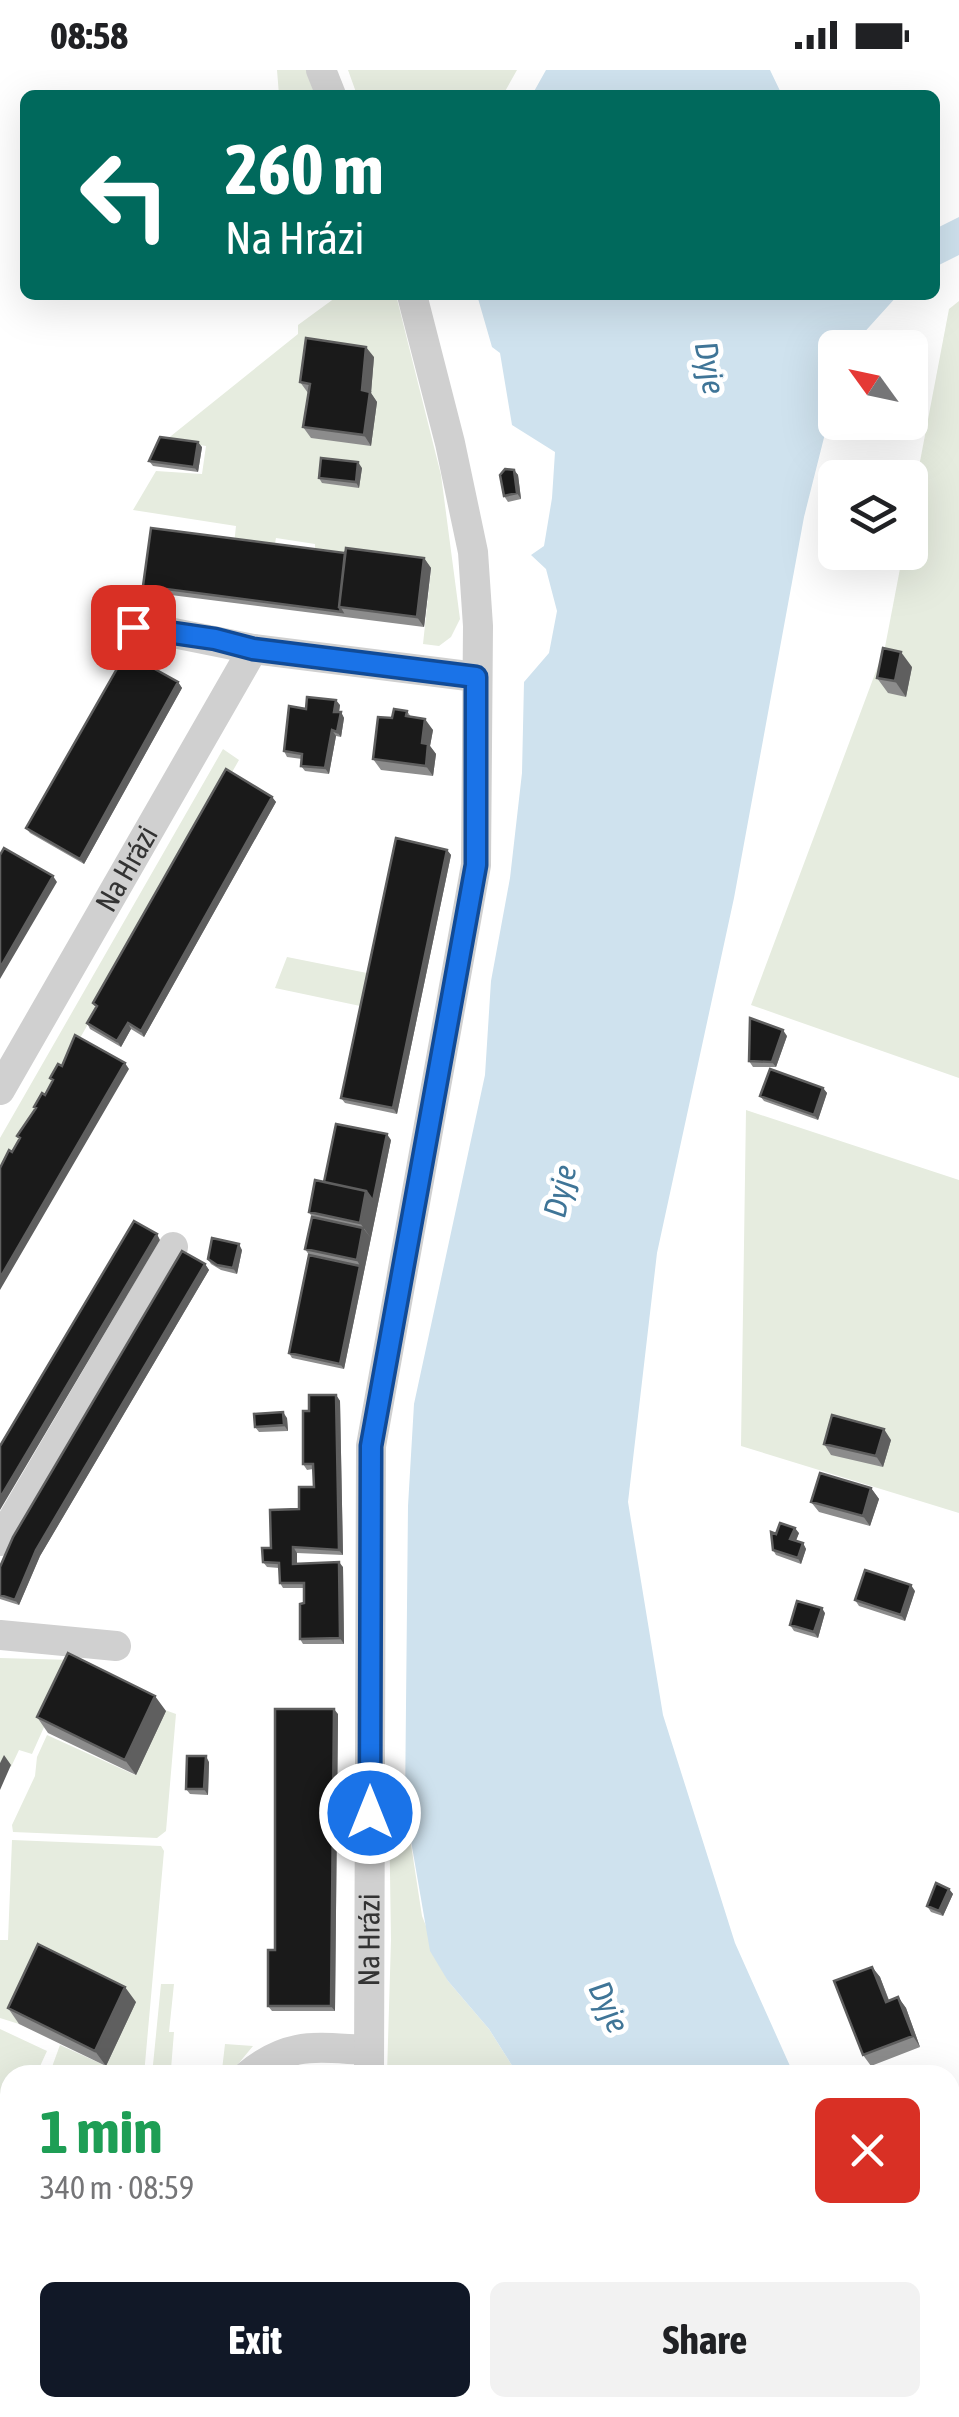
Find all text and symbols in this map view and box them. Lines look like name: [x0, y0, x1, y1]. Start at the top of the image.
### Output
text: 08:58: [50, 14, 128, 57]
text: 260 m: [225, 129, 384, 209]
icon: left: [60, 130, 190, 260]
text: Na Hrázi: [225, 212, 365, 264]
north arrow: [818, 330, 928, 440]
map controls: [818, 330, 928, 570]
water label: Dyje: [688, 339, 733, 397]
button: layers: [818, 460, 928, 570]
pin: [91, 585, 176, 670]
icon: arrive: [106, 600, 161, 655]
street label: Na Hrázi: [88, 819, 164, 917]
water label: Dyje: [536, 1161, 583, 1221]
position arrow: [318, 1761, 422, 1865]
street label: Na Hrázi: [351, 1893, 386, 1987]
water label: Dyje: [581, 1975, 637, 2039]
text: 1 min: [40, 2097, 163, 2166]
button: close: [815, 2098, 920, 2203]
text: 340 m · 08:59: [40, 2169, 194, 2206]
button: Exit: [40, 2282, 470, 2397]
button: Share: [490, 2282, 920, 2397]

